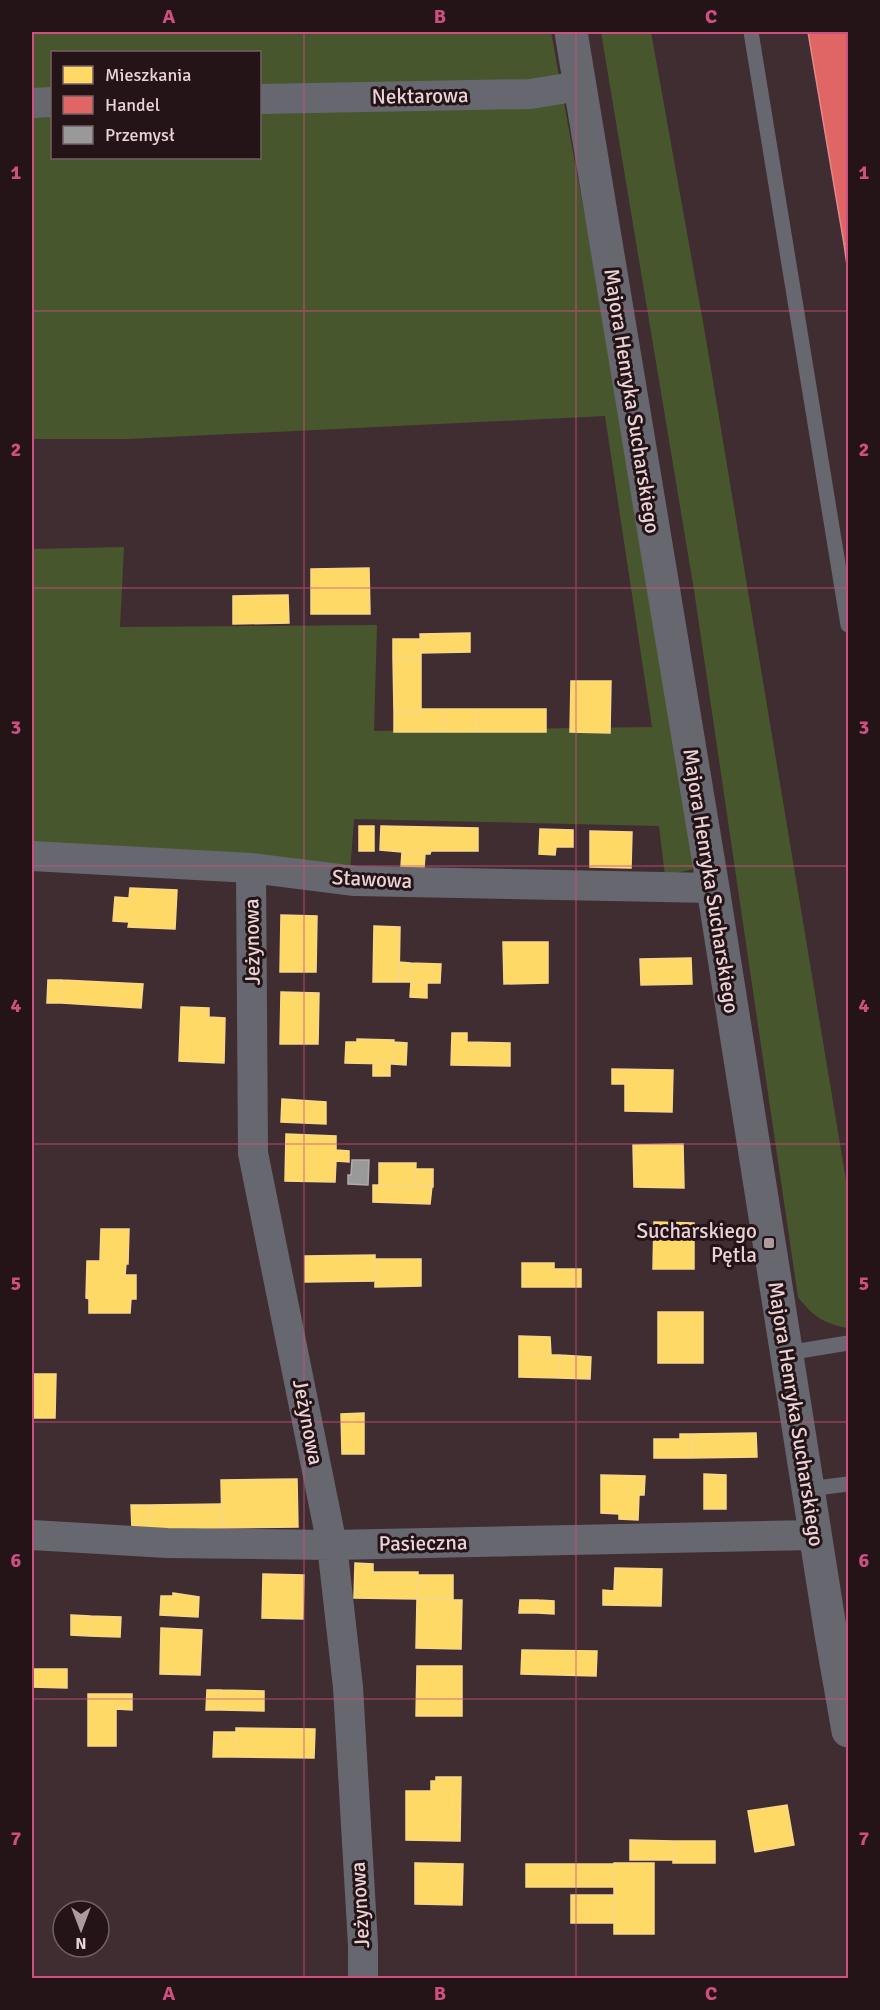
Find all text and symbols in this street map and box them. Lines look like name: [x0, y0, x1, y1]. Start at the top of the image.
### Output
text: A: [163, 4, 176, 29]
text: B: [434, 4, 446, 29]
text: C: [705, 4, 717, 29]
legend: [51, 51, 261, 159]
text: Mieszkania: [105, 64, 191, 86]
street label: Nektarowa: [371, 82, 469, 110]
text: Handel: [105, 94, 160, 116]
text: Przemysł: [105, 124, 175, 146]
text: 1: [11, 160, 22, 185]
text: 1: [859, 160, 870, 185]
street label: Majora Henryka Sucharskiego: [598, 267, 666, 535]
text: 2: [11, 437, 21, 462]
text: 2: [859, 437, 869, 462]
text: 3: [11, 715, 21, 740]
text: 3: [859, 715, 869, 740]
street label: Majora Henryka Sucharskiego: [677, 747, 745, 1015]
street label: Stawowa: [331, 864, 413, 894]
street label: Jeżynowa: [238, 898, 266, 986]
text: 4: [11, 993, 22, 1018]
text: 4: [859, 993, 870, 1018]
place label: Sucharskiego Pętla: [636, 1218, 757, 1268]
marker: Sucharskiego Pętla: [762, 1236, 776, 1250]
text: 5: [11, 1271, 21, 1296]
text: 5: [859, 1271, 869, 1296]
street label: Majora Henryka Sucharskiego: [762, 1280, 830, 1548]
street label: Jeżynowa: [287, 1377, 329, 1467]
street label: Pasieczna: [378, 1529, 468, 1557]
text: 6: [11, 1548, 22, 1573]
text: 6: [859, 1548, 870, 1573]
text: 7: [11, 1826, 22, 1851]
text: 7: [859, 1826, 870, 1851]
street label: Jeżynowa: [345, 1861, 375, 1949]
north arrow: [51, 1899, 111, 1959]
text: N: [75, 1933, 87, 1953]
text: A: [163, 1981, 176, 2006]
text: B: [434, 1981, 446, 2006]
text: C: [705, 1981, 717, 2006]

